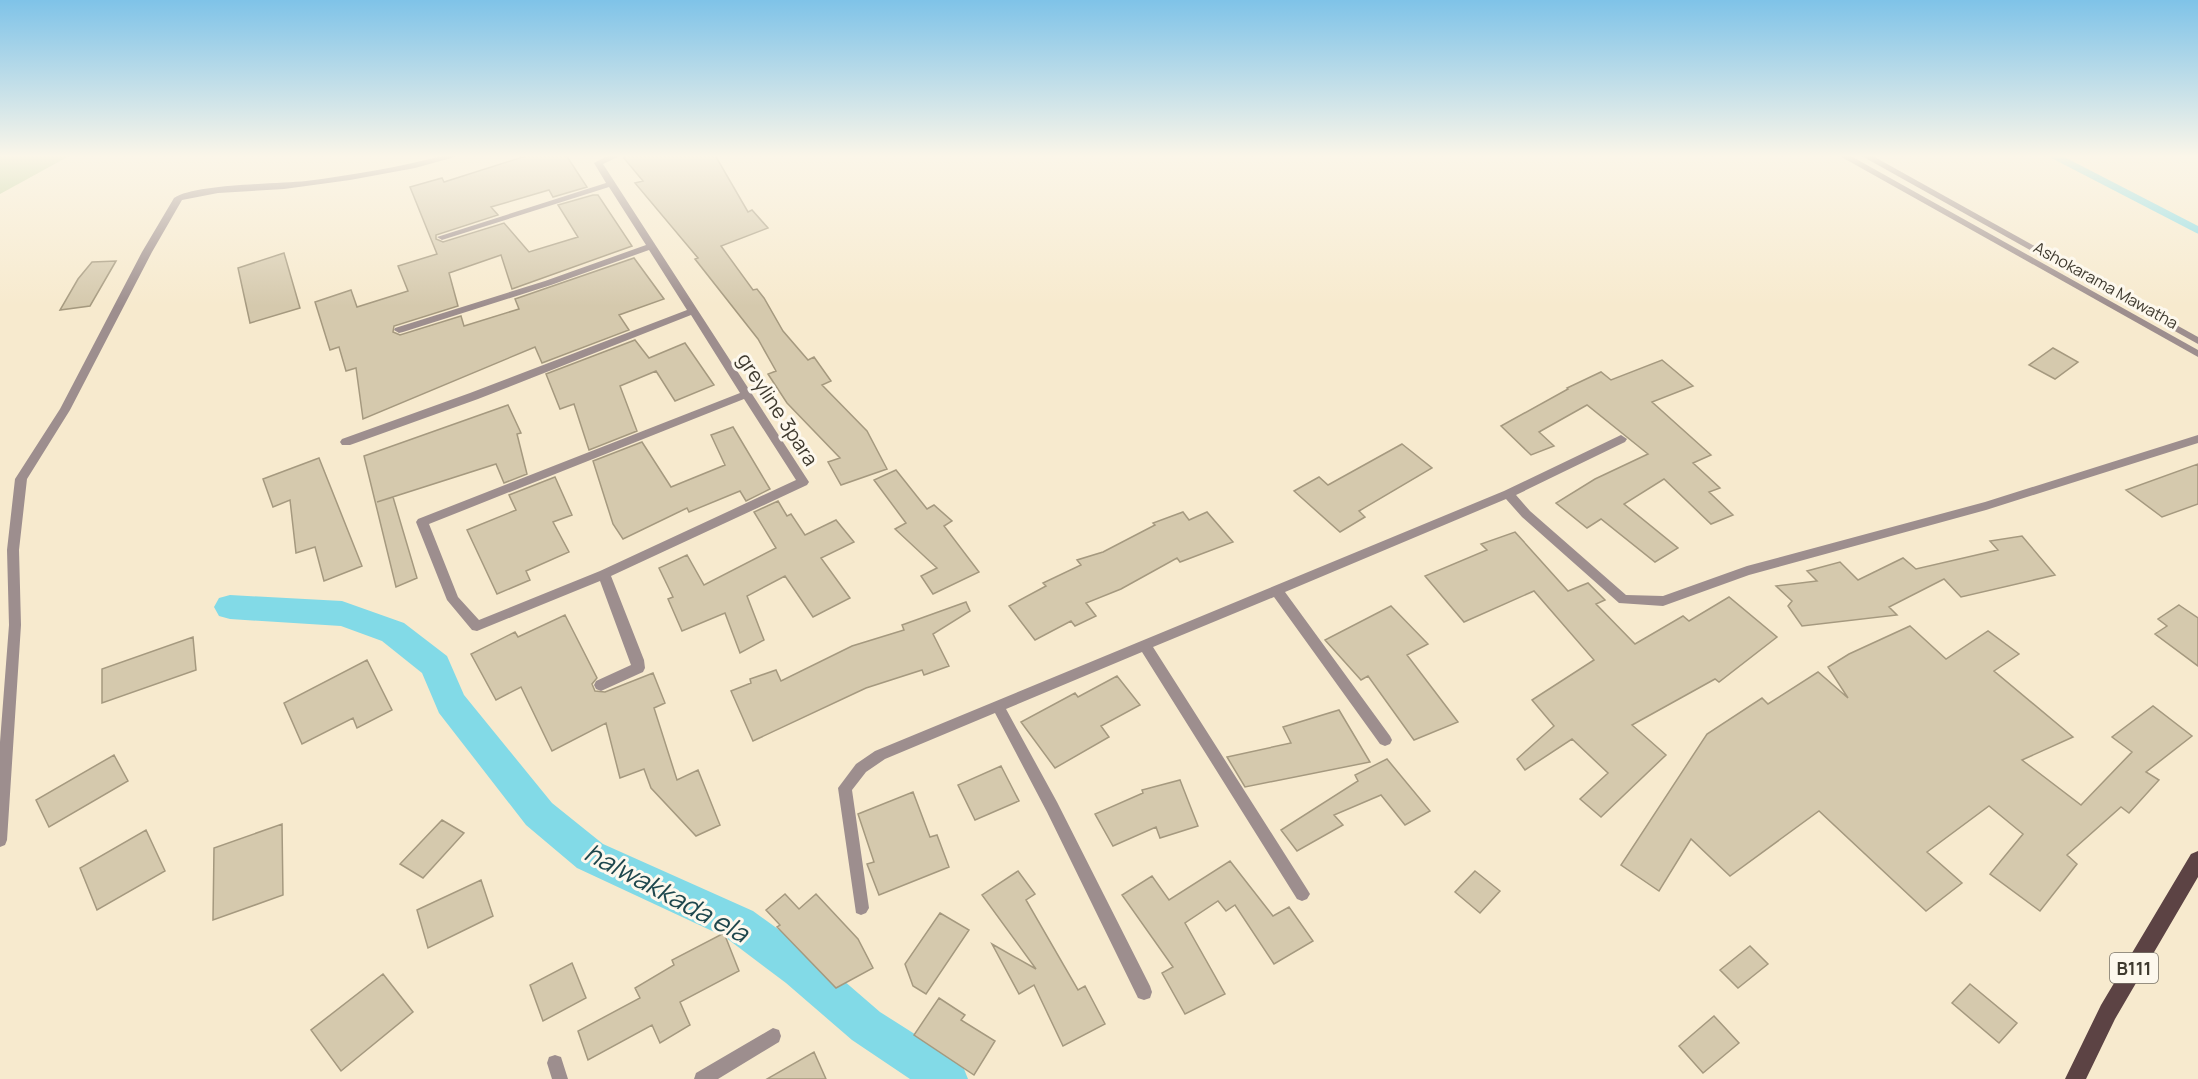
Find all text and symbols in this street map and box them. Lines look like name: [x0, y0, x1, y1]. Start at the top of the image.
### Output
street label: Ashokarama Mawatha: [2030, 236, 2182, 334]
street label: greyline 3para: [731, 347, 825, 471]
water label: halwakkada ela: [579, 834, 757, 951]
road number: B111: [2110, 953, 2158, 983]

